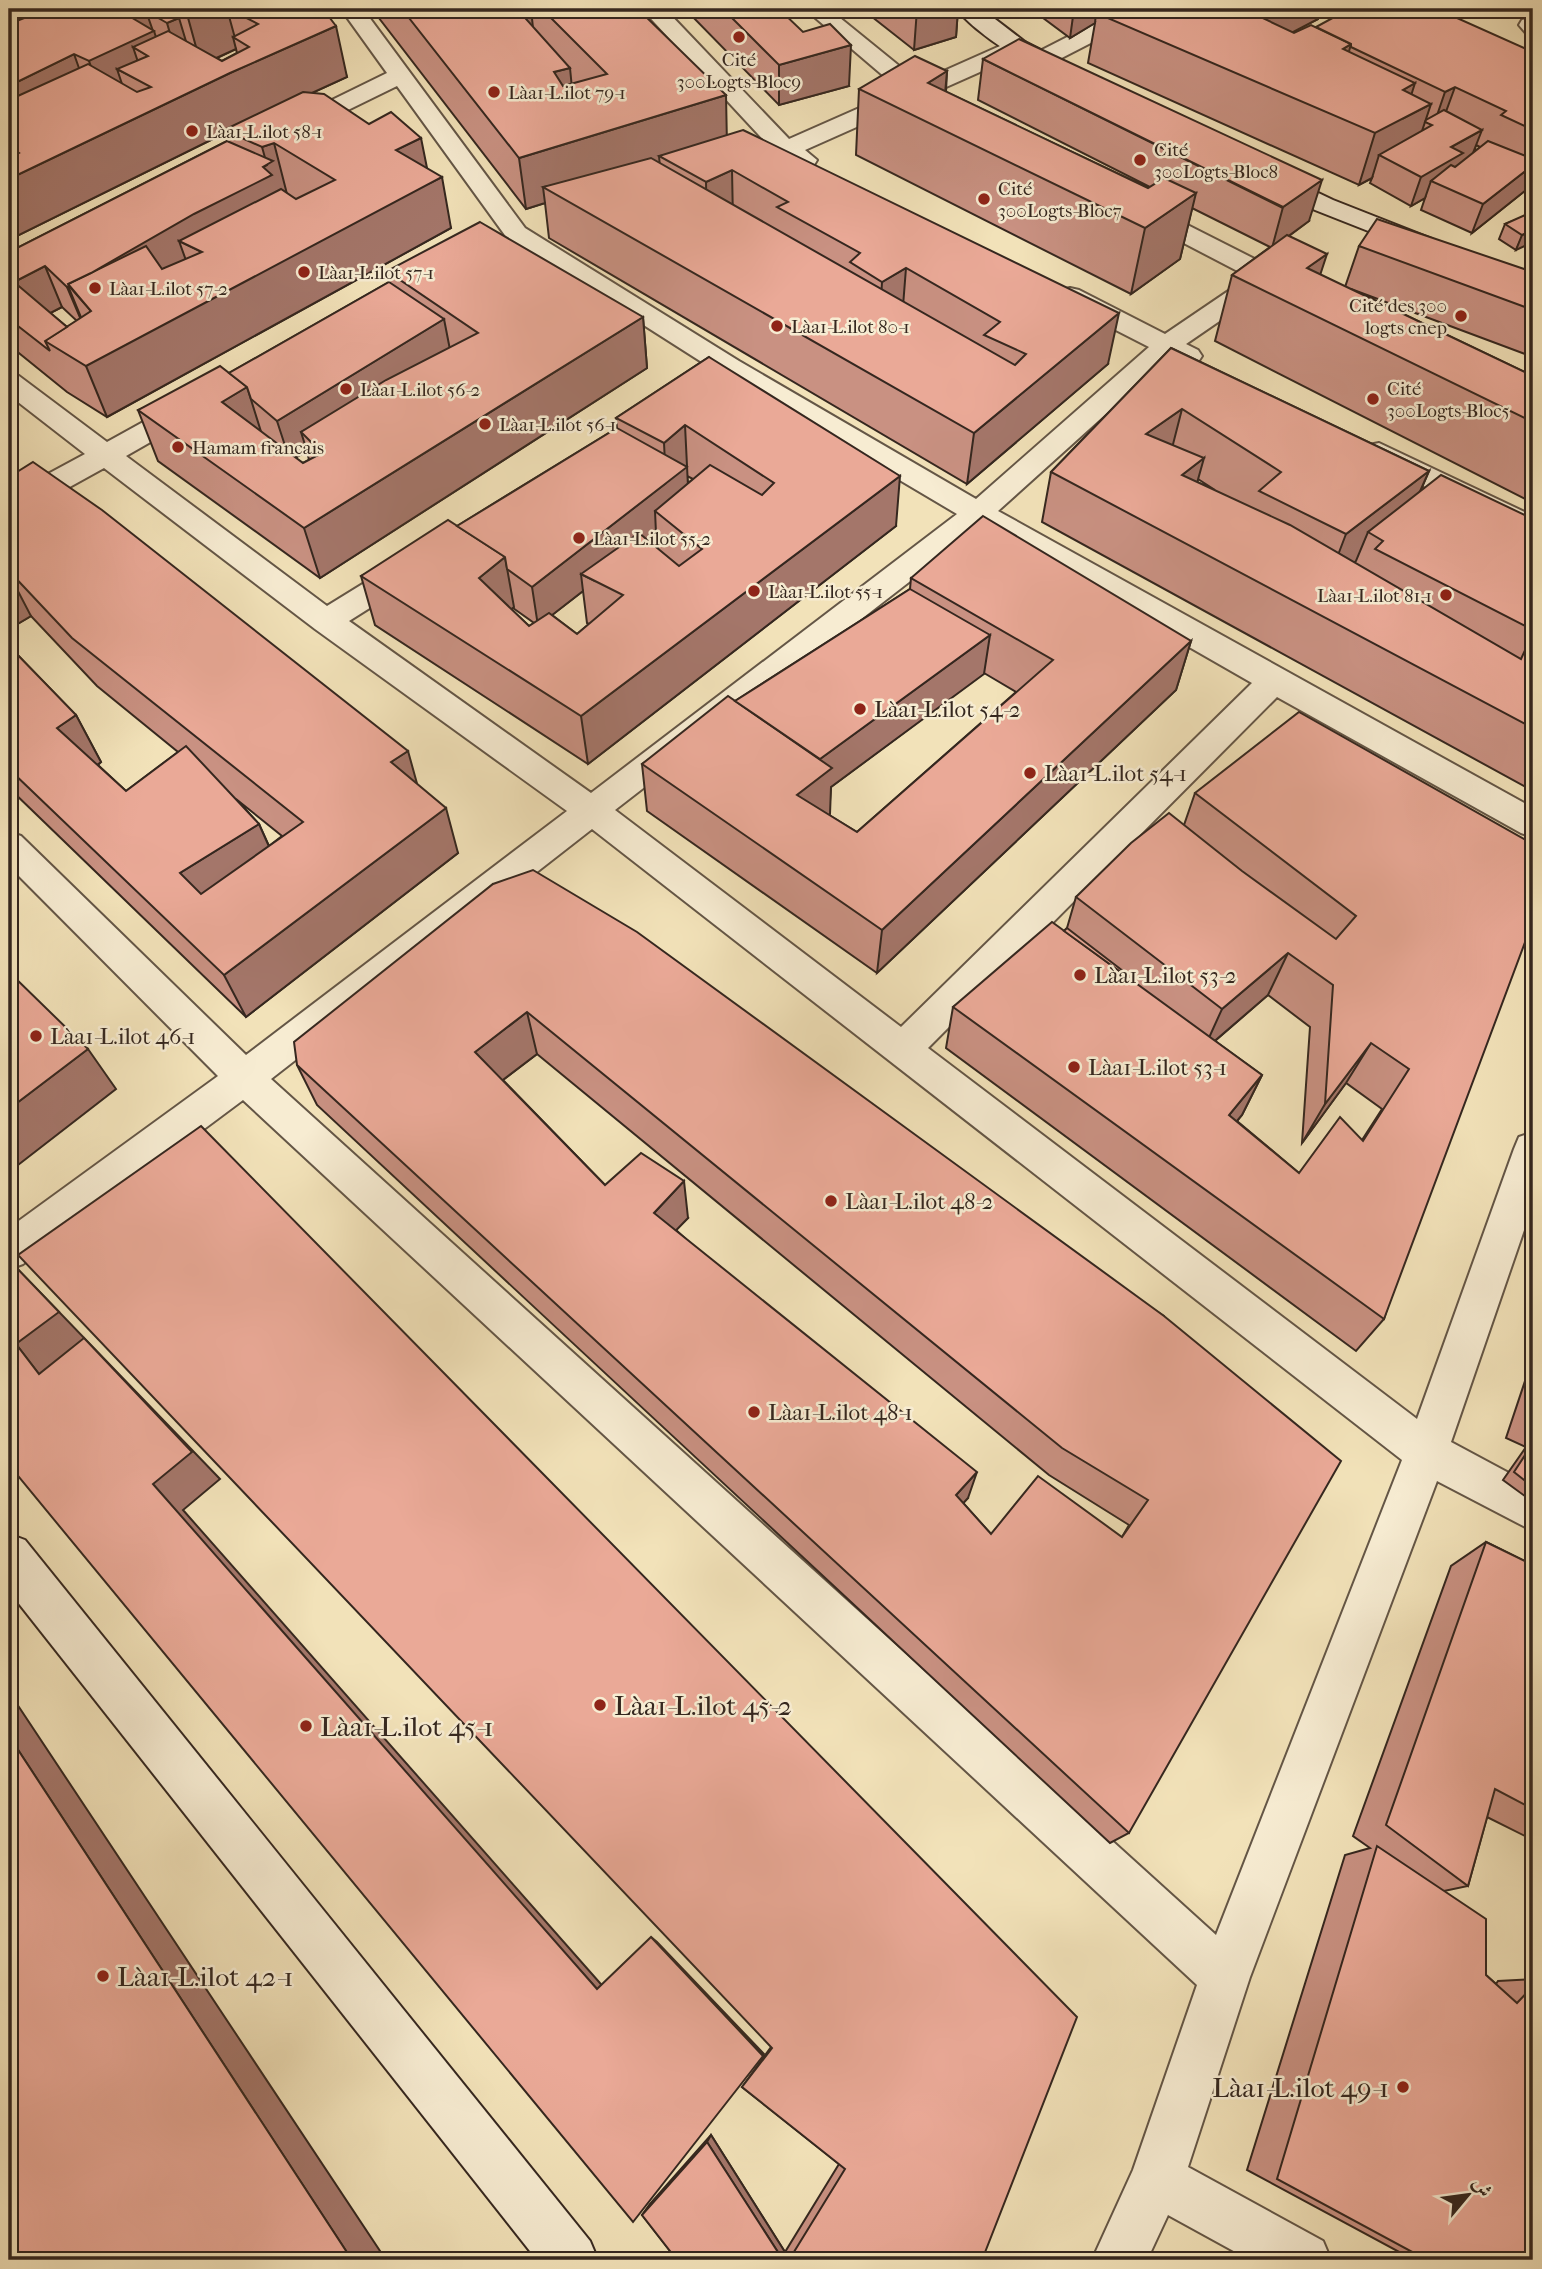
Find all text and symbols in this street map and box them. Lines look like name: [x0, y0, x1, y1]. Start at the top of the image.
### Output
marker: Cité 300Logts-Bloc9: [731, 29, 747, 45]
place label: Cité 300Logts-Bloc9: [677, 49, 801, 93]
place label: Làa1-L.ilot 79-1: [508, 82, 626, 104]
marker: Làa1-L.ilot 79-1: [486, 84, 502, 100]
place label: Làa1-L.ilot 58-1: [206, 121, 322, 143]
marker: Làa1-L.ilot 58-1: [184, 123, 200, 139]
place label: Cité 300Logts-Bloc8: [1154, 139, 1278, 183]
marker: Cité 300Logts-Bloc8: [1132, 152, 1148, 168]
place label: Cité 300Logts-Bloc7: [998, 178, 1122, 222]
marker: Cité 300Logts-Bloc7: [976, 191, 992, 207]
place label: Làa1-L.ilot 57-1: [318, 262, 434, 284]
marker: Làa1-L.ilot 57-1: [296, 264, 312, 280]
place label: Làa1-L.ilot 57-2: [109, 278, 228, 300]
marker: Làa1-L.ilot 57-2: [87, 280, 103, 296]
place label: Cité des 300 logts cnep: [1349, 295, 1447, 339]
marker: Cité des 300 logts cnep: [1453, 308, 1469, 324]
place label: Làa1-L.ilot 80-1: [791, 316, 910, 338]
marker: Làa1-L.ilot 80-1: [769, 318, 785, 334]
place label: Cité 300Logts-Bloc5: [1387, 378, 1510, 422]
place label: Làa1-L.ilot 56-2: [360, 379, 480, 401]
marker: Làa1-L.ilot 56-2: [338, 381, 354, 397]
marker: Cité 300Logts-Bloc5: [1365, 391, 1381, 407]
place label: Làa1-L.ilot 56-1: [499, 414, 616, 436]
marker: Làa1-L.ilot 56-1: [477, 416, 493, 432]
place label: Hamam francais: [192, 437, 324, 459]
marker: Hamam francais: [170, 439, 186, 455]
place label: Làa1-L.ilot 55-2: [593, 528, 711, 550]
marker: Làa1-L.ilot 55-2: [571, 530, 587, 546]
place label: Làa1-L.ilot 55-1: [768, 581, 883, 603]
marker: Làa1-L.ilot 55-1: [746, 583, 762, 599]
place label: Làa1-L.ilot 81-1: [1317, 585, 1432, 607]
marker: Làa1-L.ilot 81-1: [1438, 587, 1454, 603]
place label: Làa1-L.ilot 54-2: [874, 696, 1021, 723]
marker: Làa1-L.ilot 54-2: [852, 701, 868, 717]
place label: Làa1-L.ilot 54-1: [1044, 760, 1187, 787]
marker: Làa1-L.ilot 54-1: [1022, 765, 1038, 781]
place label: Làa1-L.ilot 53-2: [1094, 962, 1237, 989]
marker: Làa1-L.ilot 53-2: [1072, 967, 1088, 983]
place label: Làa1-L.ilot 46-1: [50, 1023, 196, 1050]
marker: Làa1-L.ilot 46-1: [28, 1028, 44, 1044]
place label: Làa1-L.ilot 53-1: [1088, 1054, 1227, 1081]
marker: Làa1-L.ilot 53-1: [1066, 1059, 1082, 1075]
place label: Làa1-L.ilot 48-2: [845, 1188, 993, 1215]
marker: Làa1-L.ilot 48-2: [823, 1193, 839, 1209]
place label: Làa1-L.ilot 48-1: [768, 1399, 913, 1426]
marker: Làa1-L.ilot 48-1: [746, 1404, 762, 1420]
place label: Làa1-L.ilot 45-2: [614, 1689, 792, 1722]
marker: Làa1-L.ilot 45-2: [592, 1697, 608, 1713]
place label: Làa1-L.ilot 45-1: [320, 1710, 493, 1743]
marker: Làa1-L.ilot 45-1: [298, 1718, 314, 1734]
place label: Làa1-L.ilot 42-1: [117, 1960, 293, 1993]
marker: Làa1-L.ilot 42-1: [95, 1968, 111, 1984]
place label: Làa1-L.ilot 49-1: [1212, 2071, 1389, 2104]
marker: Làa1-L.ilot 49-1: [1395, 2079, 1411, 2095]
north arrow: [1434, 2160, 1504, 2230]
text: ش: [1468, 2174, 1496, 2201]

